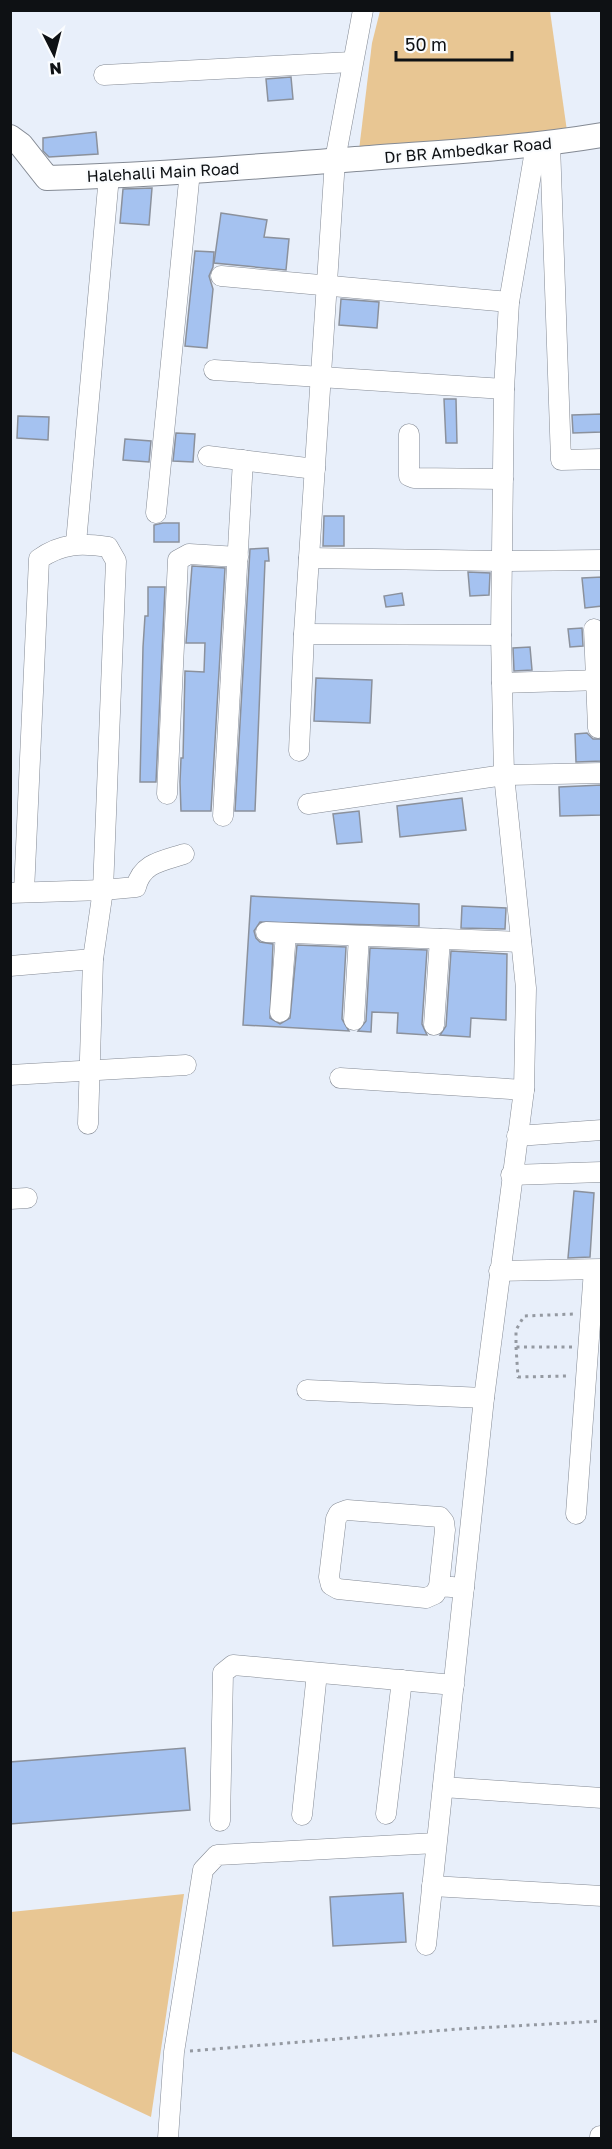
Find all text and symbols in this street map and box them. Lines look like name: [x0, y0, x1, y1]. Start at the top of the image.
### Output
north arrow: [24, 24, 84, 84]
scale bar: [396, 24, 512, 62]
text: 50 m: [405, 33, 447, 55]
text: N: [48, 58, 63, 79]
street label: Dr BR Ambedkar Road: [383, 133, 553, 167]
street label: Halehalli Main Road: [86, 158, 240, 186]

